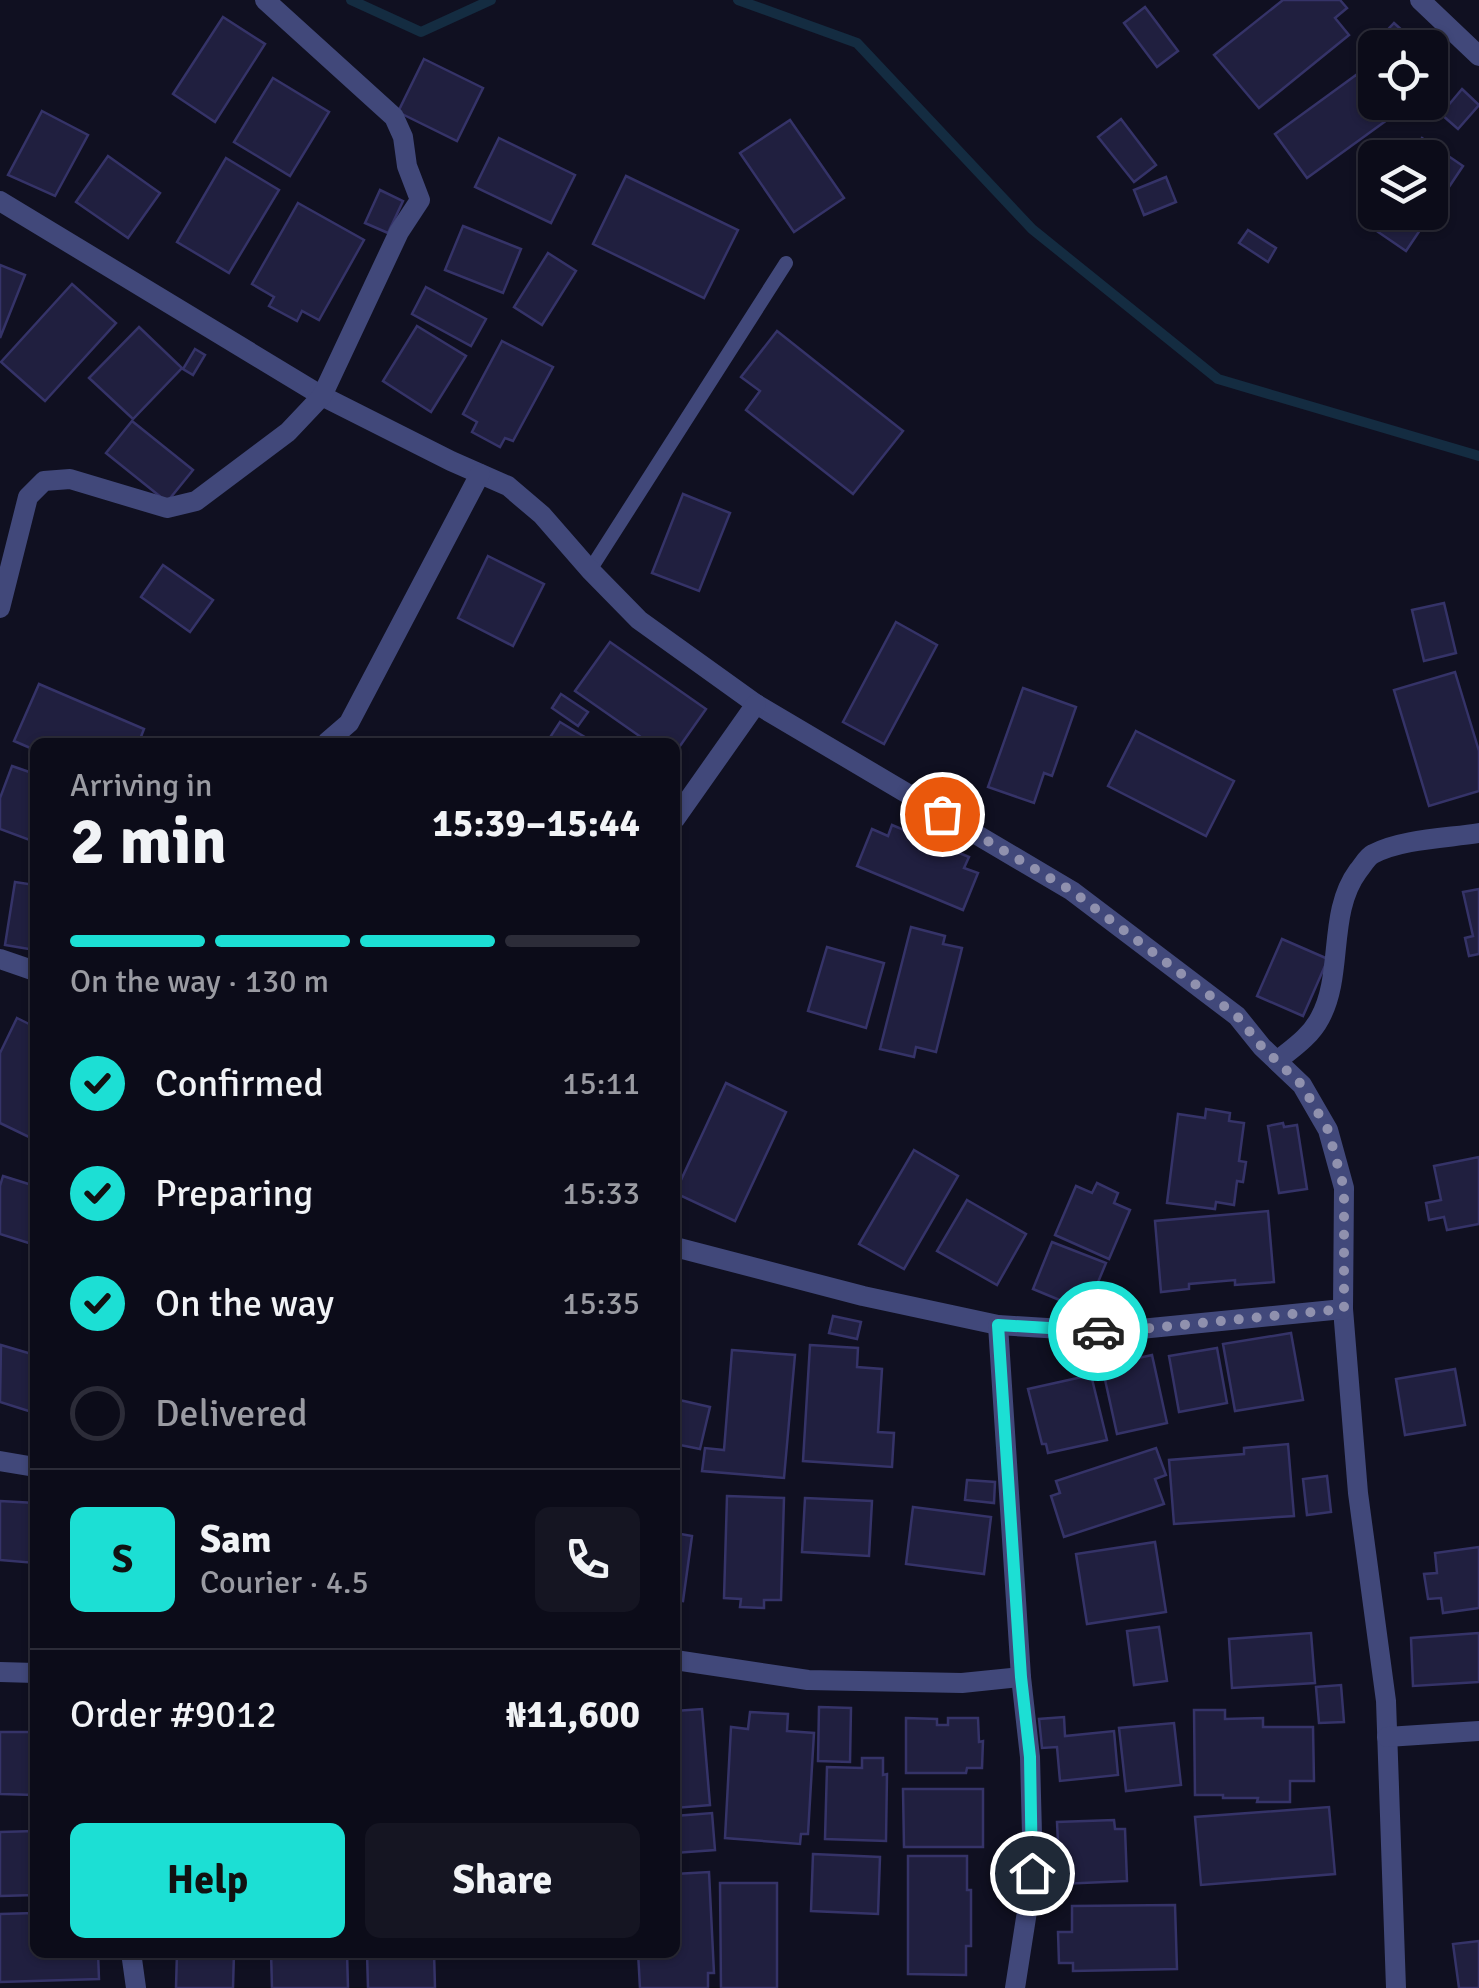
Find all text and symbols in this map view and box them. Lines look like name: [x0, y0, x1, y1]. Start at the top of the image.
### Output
map controls: [1358, 30, 1448, 230]
button: locate: [1358, 30, 1448, 120]
button: layers: [1358, 140, 1448, 230]
text: Arriving in: [70, 766, 212, 805]
pin: [900, 772, 985, 857]
icon: bag: [915, 787, 970, 842]
text: 15:39–15:44: [432, 800, 640, 847]
text: 2 min: [70, 802, 227, 882]
text: On the way · 130 m: [70, 962, 329, 1001]
icon: check: [70, 1056, 125, 1111]
text: Confirmed: [155, 1060, 324, 1107]
text: 15:11: [562, 1064, 640, 1103]
icon: check: [70, 1166, 125, 1221]
text: Preparing: [155, 1170, 313, 1217]
text: 15:33: [562, 1174, 640, 1213]
icon: check: [70, 1276, 125, 1331]
text: On the way: [155, 1280, 334, 1327]
courier: [1048, 1281, 1148, 1381]
text: 15:35: [562, 1284, 640, 1323]
icon: car: [1071, 1304, 1126, 1359]
text: Delivered: [155, 1390, 308, 1437]
button: phone: [535, 1507, 640, 1612]
text: Sam: [200, 1516, 271, 1563]
text: S: [112, 1536, 133, 1583]
text: Courier · 4.5: [200, 1563, 369, 1602]
text: Order #9012: [70, 1691, 277, 1738]
text: ₦11,600: [506, 1691, 640, 1738]
button: Help: [70, 1823, 345, 1938]
button: Share: [365, 1823, 640, 1938]
pin: [990, 1831, 1075, 1916]
icon: home: [1005, 1846, 1060, 1901]

